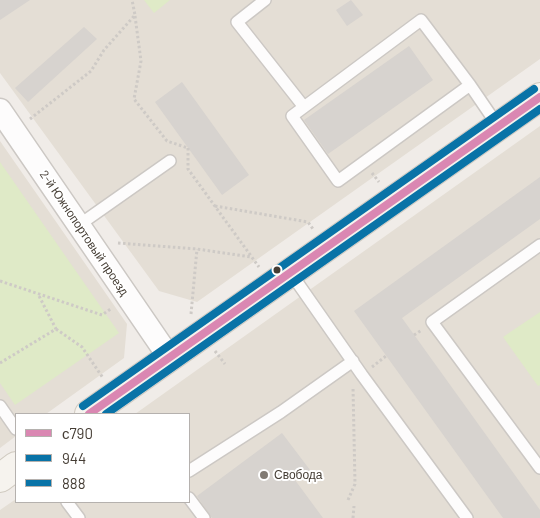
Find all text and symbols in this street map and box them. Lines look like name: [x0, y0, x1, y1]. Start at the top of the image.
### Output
street label: 2-й Южнопортовый проезд: [37, 168, 131, 298]
unlabelled marker: [272, 265, 282, 275]
legend: [15, 413, 190, 503]
text: с790: [62, 424, 93, 442]
text: 944: [62, 449, 86, 467]
place label: Свобода: [274, 468, 323, 482]
marker: Свобода: [258, 469, 270, 481]
text: 888: [62, 474, 85, 492]

